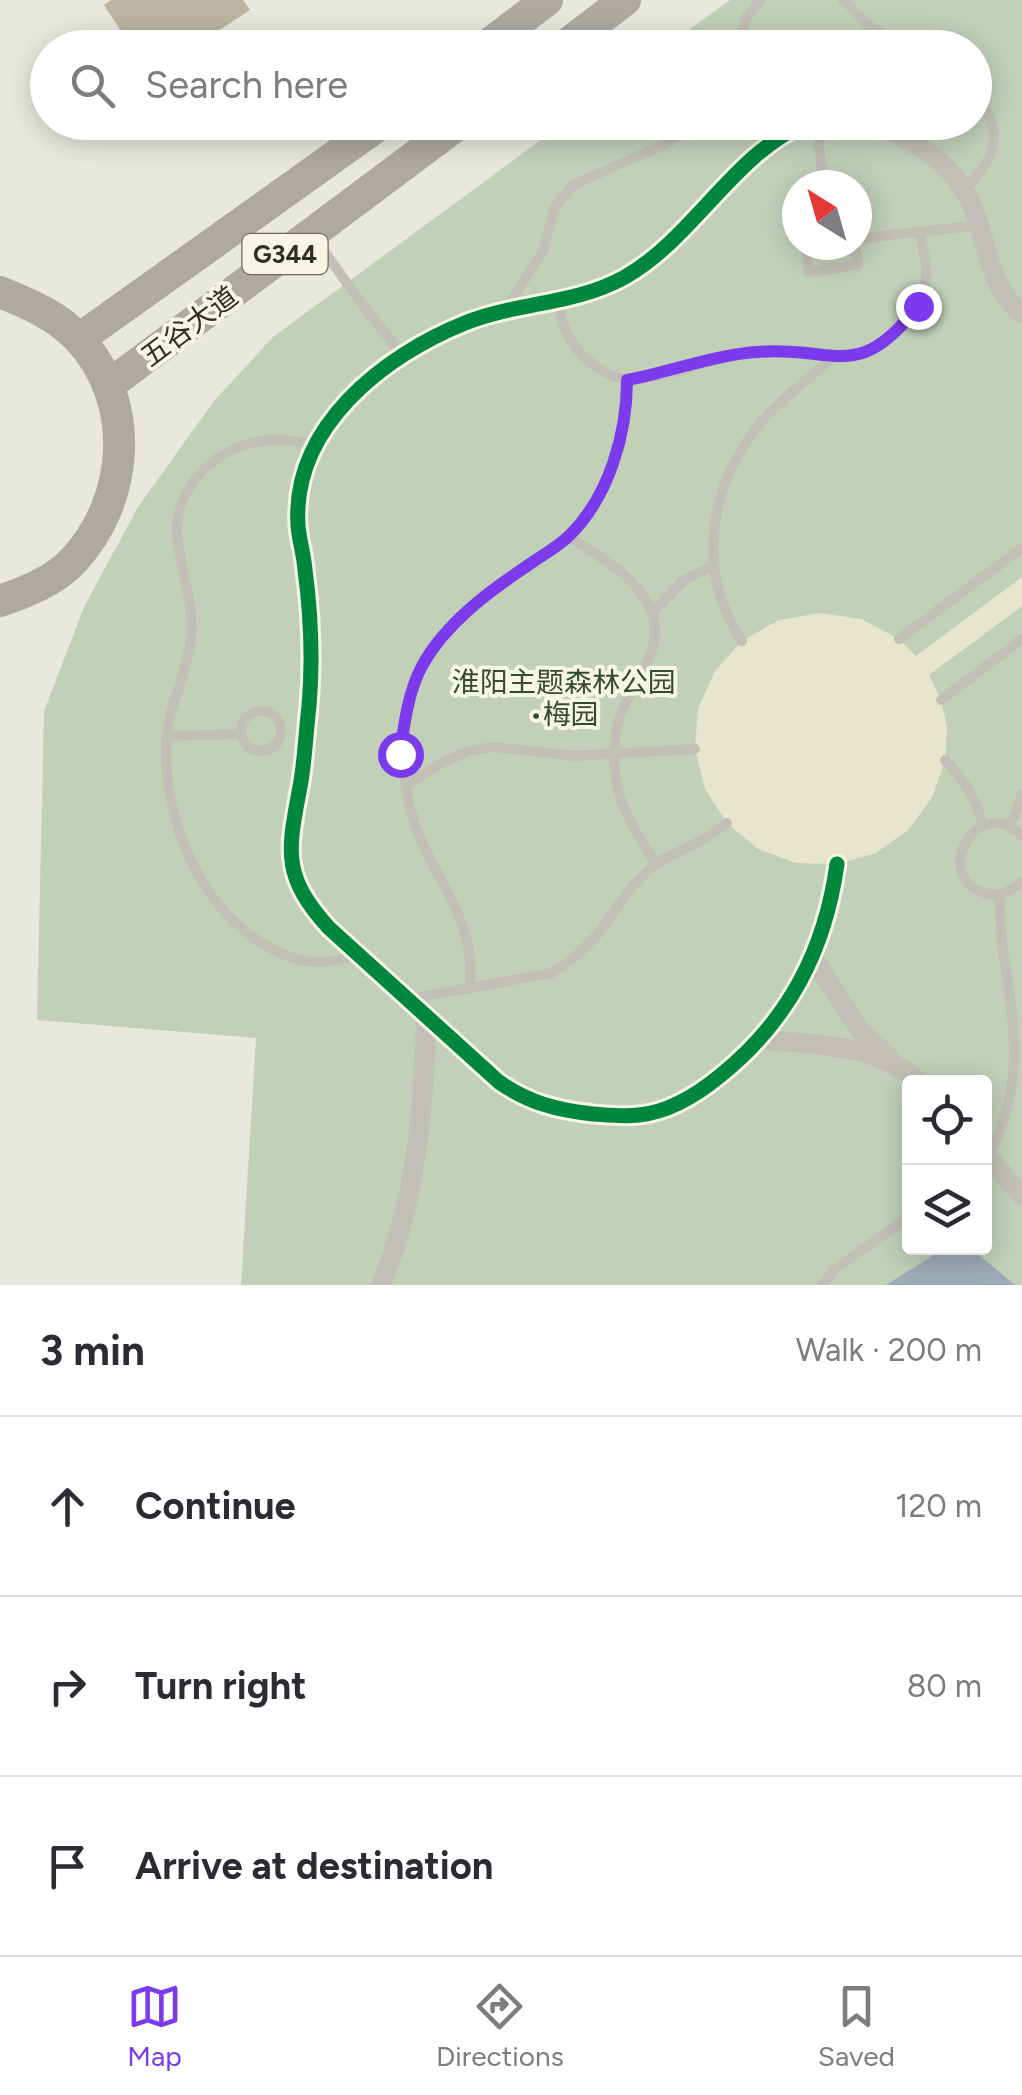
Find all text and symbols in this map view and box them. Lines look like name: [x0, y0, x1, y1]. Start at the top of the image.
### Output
search box: [30, 30, 992, 140]
icon: search: [65, 58, 120, 113]
text: Search here: [145, 62, 348, 108]
north arrow: [782, 170, 872, 260]
road number: G344: [242, 234, 328, 274]
street label: 五谷大道: [134, 279, 244, 373]
route end: [896, 284, 942, 330]
park label: 淮阳主题森林公园 •梅园: [452, 665, 676, 731]
route start: [378, 732, 424, 778]
map controls: [902, 1075, 992, 1255]
button: locate: [902, 1075, 992, 1165]
button: layers: [902, 1165, 992, 1255]
text: 3 min: [40, 1325, 145, 1376]
text: Walk · 200 m: [796, 1331, 982, 1369]
icon: ahead: [40, 1479, 95, 1534]
text: Continue: [135, 1483, 296, 1529]
text: 120 m: [895, 1487, 982, 1525]
icon: right: [40, 1659, 95, 1714]
text: Turn right: [135, 1663, 307, 1709]
text: 80 m: [907, 1667, 982, 1705]
icon: arrive: [40, 1839, 95, 1894]
text: Arrive at destination: [135, 1843, 493, 1889]
tab: Map: [127, 1979, 182, 2073]
tab: Directions: [436, 1979, 564, 2073]
tab: Saved: [818, 1979, 895, 2073]

